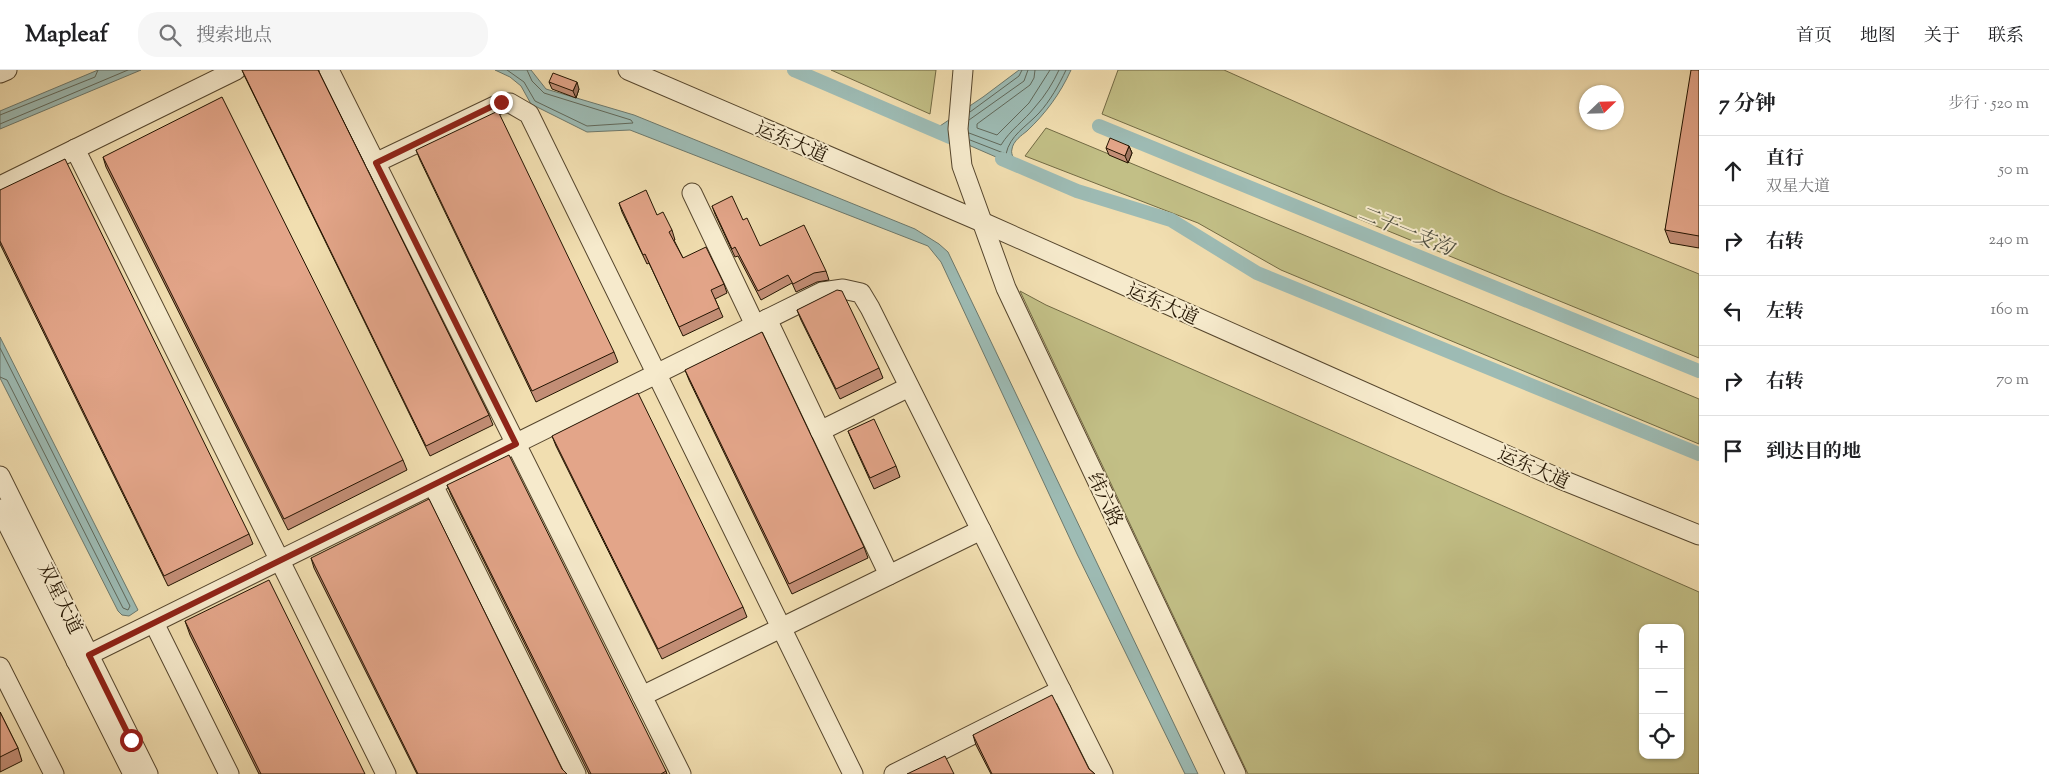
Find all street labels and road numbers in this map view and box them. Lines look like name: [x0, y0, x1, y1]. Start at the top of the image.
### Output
street label: 运东大道: [751, 116, 831, 171]
street label: 运东大道: [1122, 277, 1202, 333]
street label: 运东大道: [1493, 441, 1573, 497]
street label: 纬六路: [1079, 469, 1128, 532]
street label: 双星大道: [30, 559, 88, 639]

